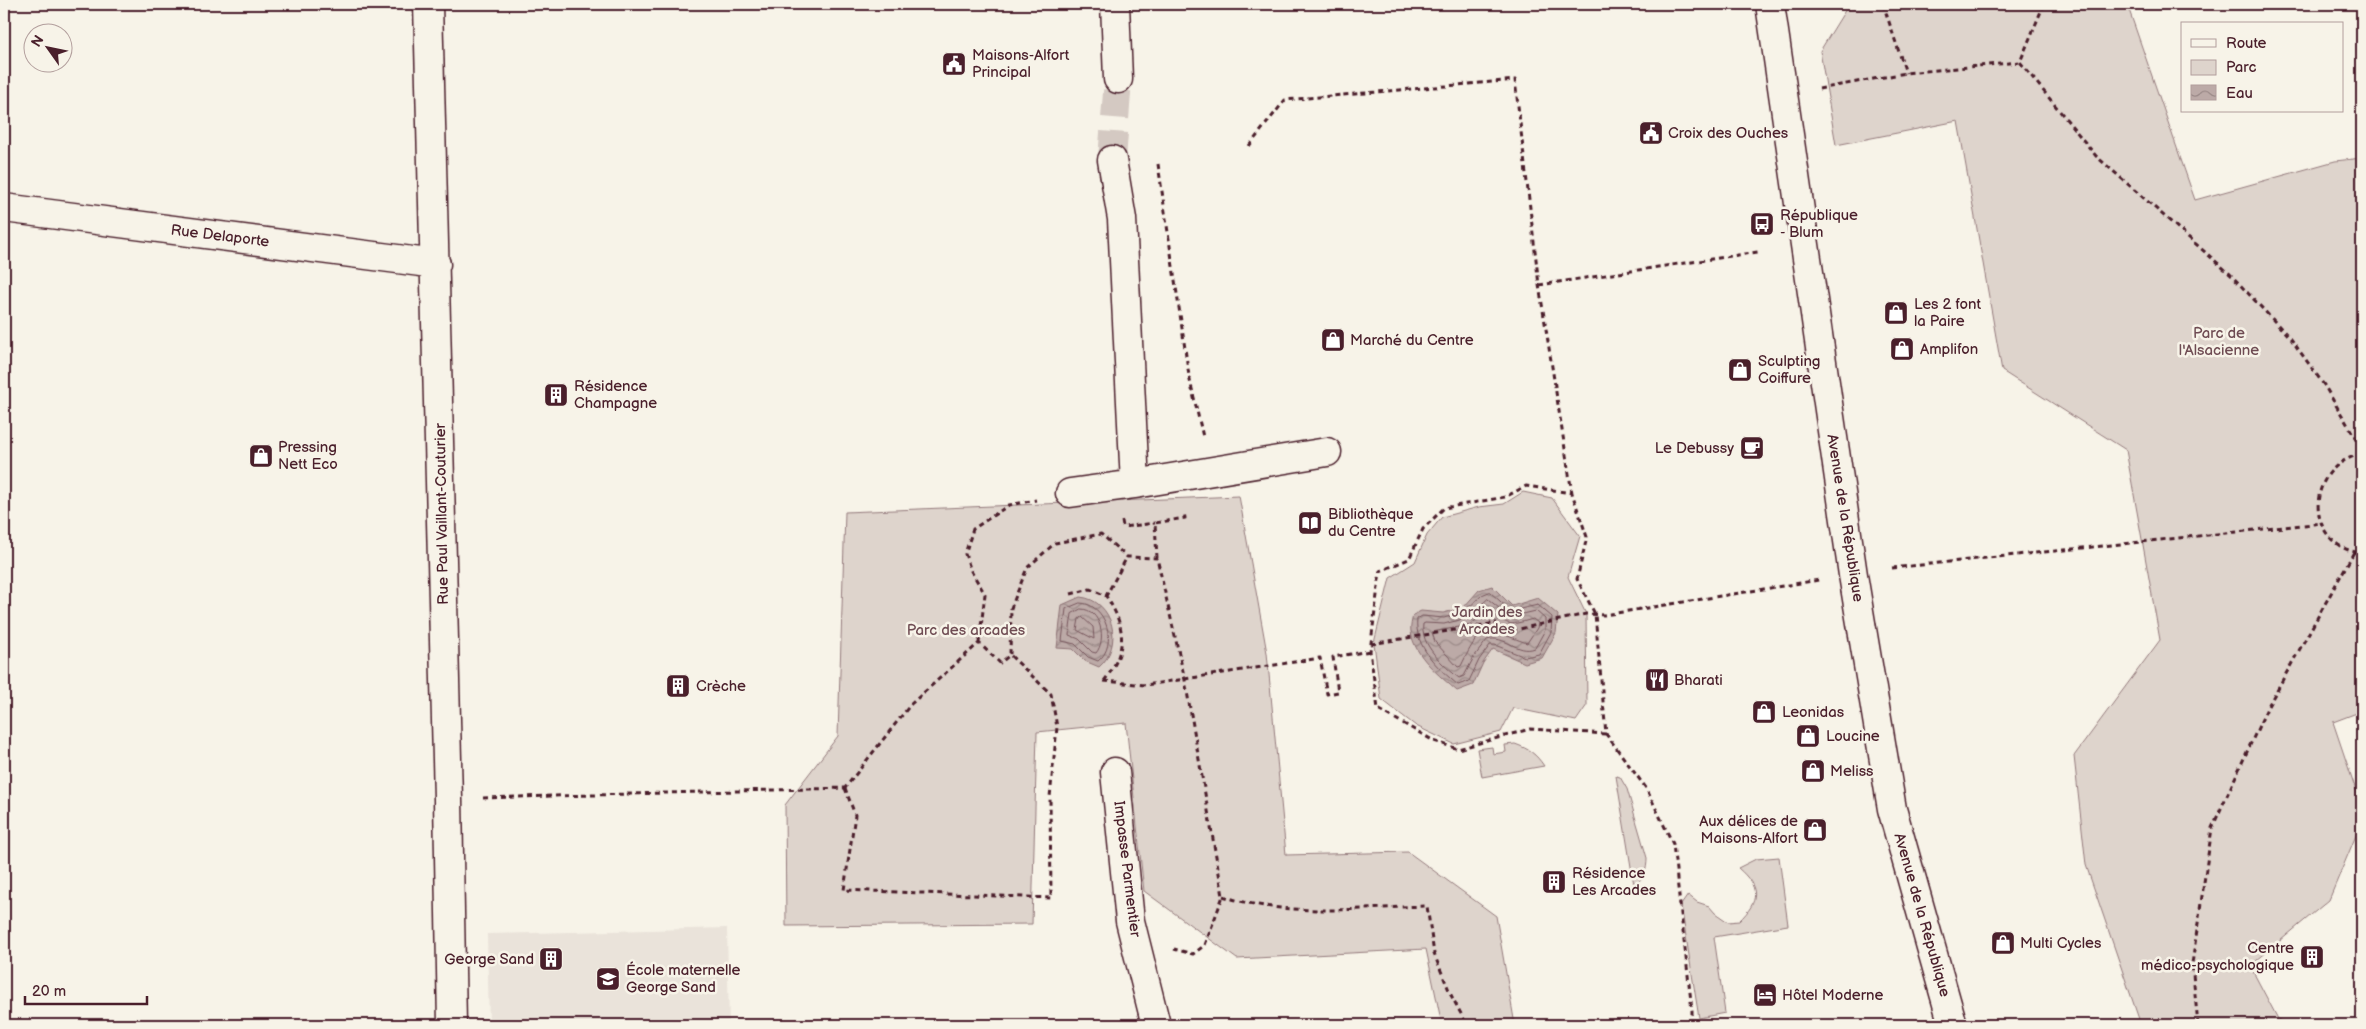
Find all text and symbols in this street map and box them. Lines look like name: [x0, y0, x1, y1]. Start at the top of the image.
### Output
north arrow: [22, 22, 72, 72]
legend: [2181, 22, 2344, 112]
text: N: [28, 32, 48, 50]
text: Route: [2226, 34, 2267, 53]
place label: Maisons-Alfort Principal: [972, 46, 1070, 82]
public building icon: Maisons-Alfort Principal: [941, 51, 967, 77]
text: Parc: [2226, 58, 2256, 77]
text: Eau: [2226, 84, 2253, 103]
public building icon: Croix des Ouches: [1638, 120, 1664, 146]
place label: Croix des Ouches: [1668, 124, 1789, 143]
place label: République - Blum: [1780, 206, 1858, 242]
bus stop icon: République - Blum: [1749, 211, 1775, 237]
street label: Rue Delaporte: [170, 221, 270, 251]
place label: Les 2 font la Paire: [1914, 295, 1981, 331]
shop icon: Les 2 font la Paire: [1883, 300, 1909, 326]
park label: Parc de l'Alsacienne: [2179, 324, 2259, 360]
shop icon: Marché du Centre: [1320, 327, 1346, 353]
place label: Marché du Centre: [1350, 331, 1474, 350]
shop icon: Amplifon: [1889, 336, 1915, 362]
place label: Amplifon: [1920, 340, 1978, 359]
place label: Sculpting Coiffure: [1758, 352, 1821, 388]
shop icon: Sculpting Coiffure: [1727, 357, 1753, 383]
place label: Résidence Champagne: [574, 377, 657, 413]
building icon: Résidence Champagne: [543, 382, 569, 408]
street label: Rue Paul Vaillant-Couturier: [431, 422, 453, 605]
street label: Avenue de la République: [1822, 433, 1868, 603]
cafe icon: Le Debussy: [1739, 435, 1765, 461]
place label: Pressing Nett Eco: [278, 438, 338, 474]
place label: Le Debussy: [1655, 439, 1734, 458]
shop icon: Pressing Nett Eco: [248, 443, 274, 469]
place label: Bibliothèque du Centre: [1328, 505, 1413, 541]
library icon: Bibliothèque du Centre: [1297, 510, 1323, 536]
park label: Jardin des Arcades: [1452, 603, 1523, 639]
park label: Parc des arcades: [907, 621, 1026, 640]
restaurant icon: Bharati: [1644, 667, 1670, 693]
place label: Bharati: [1674, 671, 1723, 690]
building icon: Crèche: [665, 673, 691, 699]
place label: Crèche: [696, 677, 746, 696]
shop icon: Leonidas: [1751, 699, 1777, 725]
place label: Leonidas: [1782, 703, 1845, 722]
shop icon: Loucine: [1795, 723, 1821, 749]
place label: Loucine: [1826, 727, 1880, 746]
shop icon: Meliss: [1800, 758, 1826, 784]
place label: Meliss: [1830, 762, 1874, 781]
street label: Impasse Parmentier: [1109, 800, 1145, 939]
place label: Aux délices de Maisons-Alfort: [1699, 812, 1798, 848]
shop icon: Aux délices de Maisons-Alfort: [1802, 817, 1828, 843]
street label: Avenue de la République: [1889, 831, 1955, 999]
place label: Résidence Les Arcades: [1572, 864, 1657, 900]
building icon: Résidence Les Arcades: [1541, 869, 1567, 895]
shop icon: Multi Cycles: [1990, 930, 2016, 956]
place label: Multi Cycles: [2020, 934, 2102, 953]
place label: Centre médico-psychologique: [2141, 939, 2294, 975]
building icon: Centre médico-psychologique: [2299, 944, 2325, 970]
building icon: George Sand: [538, 946, 564, 972]
place label: George Sand: [444, 950, 534, 969]
place label: École maternelle George Sand: [626, 961, 741, 997]
school or university icon: École maternelle George Sand: [595, 966, 621, 992]
scale bar: [25, 974, 148, 1006]
text: 20 m: [32, 982, 66, 1001]
hotel icon: Hôtel Moderne: [1752, 982, 1778, 1008]
place label: Hôtel Moderne: [1782, 986, 1884, 1005]

